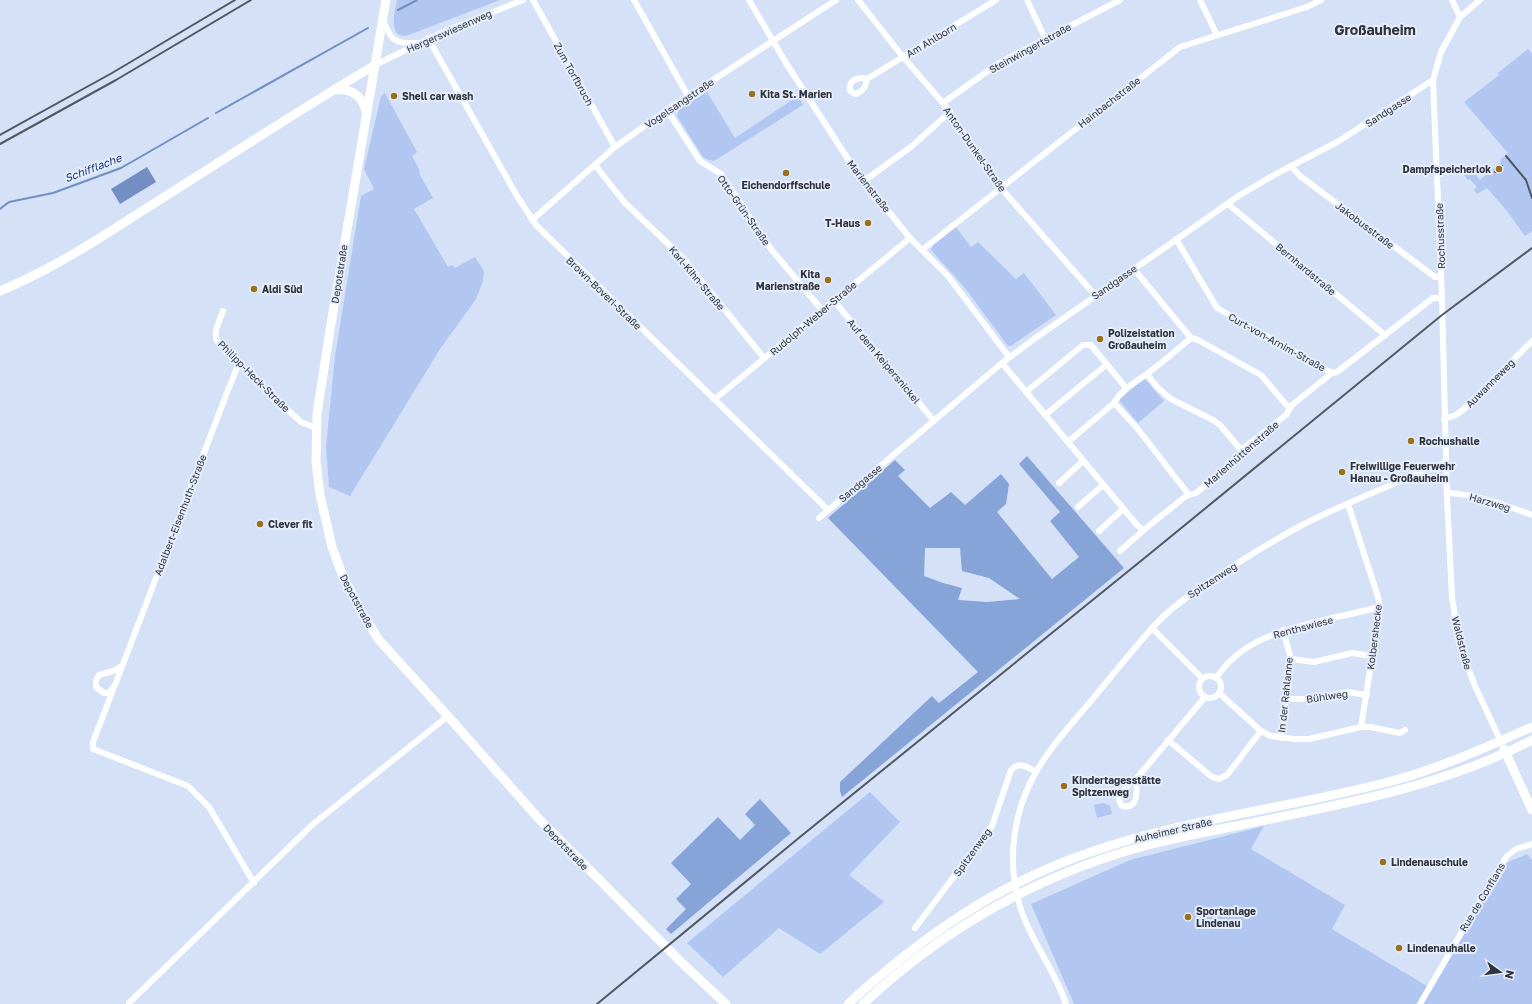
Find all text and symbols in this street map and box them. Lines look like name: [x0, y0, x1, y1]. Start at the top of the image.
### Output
street label: Hergerswiesenweg: [405, 7, 493, 55]
street label: Am Ahlborn: [904, 20, 958, 60]
street label: Steinwingertstraße: [987, 20, 1073, 76]
district label: Großauheim: [1334, 21, 1416, 38]
street label: Zum Torfbruch: [552, 40, 596, 108]
street label: Hainbachstraße: [1075, 74, 1143, 130]
street label: Vogelsangstraße: [642, 75, 716, 131]
place label: Kita St. Marien: [760, 88, 832, 100]
marker: Kita St. Marien: [747, 89, 757, 99]
place label: Shell car wash: [402, 90, 473, 102]
marker: Shell car wash: [389, 91, 399, 101]
street label: Sandgasse: [1363, 91, 1413, 129]
street label: Anton-Dunkel-Straße: [941, 104, 1009, 194]
water label: Schifflache: [63, 150, 125, 184]
street label: Marienstraße: [845, 157, 893, 215]
place label: Dampfspeicherlok: [1403, 163, 1491, 175]
marker: Dampfspeicherlok: [1494, 164, 1504, 174]
marker: Eichendorffschule: [781, 168, 791, 178]
street label: Otto-Grün-Straße: [715, 172, 773, 248]
place label: Eichendorffschule: [742, 179, 831, 191]
street label: Jakobusstraße: [1333, 199, 1397, 251]
street label: Rochusstraße: [1433, 203, 1447, 269]
place label: T-Haus: [825, 217, 860, 229]
marker: T-Haus: [863, 218, 873, 228]
street label: Bernhardstraße: [1274, 240, 1339, 298]
street label: Depotstraße: [328, 244, 350, 304]
street label: Karl-Kihn-Straße: [667, 244, 727, 313]
street label: Brown-Boveri-Straße: [564, 254, 644, 332]
street label: Sandgasse: [1089, 262, 1139, 302]
place label: Kita Marienstraße: [756, 268, 820, 292]
marker: Kita Marienstraße: [823, 275, 833, 285]
street label: Rudolph-Weber-Straße: [767, 278, 859, 358]
place label: Aldi Süd: [262, 283, 303, 295]
marker: Aldi Süd: [249, 284, 259, 294]
street label: Curt-von-Arnim-Straße: [1226, 310, 1328, 374]
street label: Auf dem Keipersnickel: [845, 316, 923, 406]
place label: Polizeistation Großauheim: [1108, 327, 1175, 351]
marker: Polizeistation Großauheim: [1095, 334, 1105, 344]
street label: Philipp-Heck-Straße: [216, 338, 293, 415]
street label: Auwanneweg: [1463, 356, 1517, 410]
street label: Marienhüttenstraße: [1201, 418, 1281, 490]
place label: Rochushalle: [1419, 435, 1480, 447]
marker: Rochushalle: [1406, 436, 1416, 446]
street label: Adalbert-Eisenhuth-Straße: [151, 453, 209, 577]
place label: Freiwillige Feuerwehr Hanau - Großauheim: [1350, 460, 1455, 484]
street label: Sandgasse: [836, 461, 884, 504]
marker: Freiwillige Feuerwehr Hanau - Großauheim: [1337, 467, 1347, 477]
street label: Harzweg: [1468, 490, 1512, 514]
place label: Clever fit: [268, 518, 313, 530]
marker: Clever fit: [255, 519, 265, 529]
street label: Spitzenweg: [1185, 560, 1239, 600]
street label: Depotstraße: [338, 572, 376, 630]
street label: Kolbershecke: [1364, 603, 1384, 670]
street label: Renthswiese: [1272, 613, 1335, 641]
street label: Waldstraße: [1450, 615, 1474, 671]
street label: In der Rahlanne: [1275, 657, 1295, 733]
street label: Bühlweg: [1305, 687, 1349, 705]
place label: Kindertagesstätte Spitzenweg: [1072, 774, 1161, 798]
marker: Kindertagesstätte Spitzenweg: [1059, 781, 1069, 791]
street label: Auheimer Straße: [1133, 815, 1213, 845]
street label: Depotstraße: [541, 821, 591, 873]
street label: Spitzenweg: [951, 826, 993, 878]
place label: Lindenauschule: [1391, 856, 1468, 868]
marker: Lindenauschule: [1378, 857, 1388, 867]
street label: Rue de Conflans: [1457, 860, 1507, 934]
place label: Sportanlage Lindenau: [1196, 905, 1256, 929]
marker: Sportanlage Lindenau: [1183, 912, 1193, 922]
place label: Lindenauhalle: [1407, 942, 1476, 954]
marker: Lindenauhalle: [1394, 943, 1404, 953]
north arrow: [1480, 952, 1520, 992]
text: N: [1503, 969, 1518, 980]

